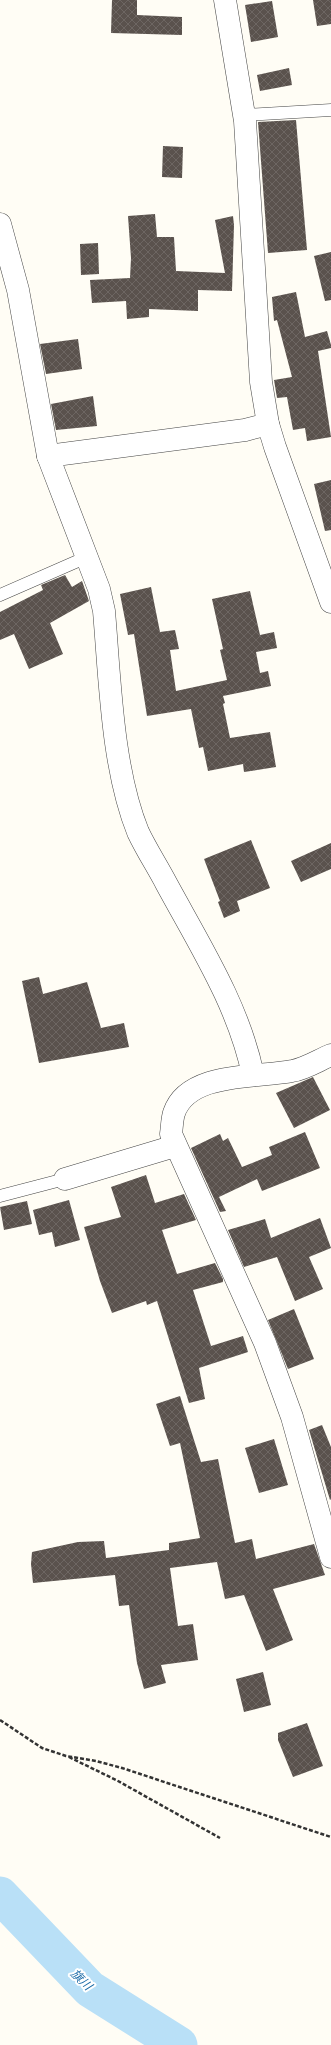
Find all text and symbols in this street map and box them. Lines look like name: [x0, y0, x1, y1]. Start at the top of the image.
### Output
water label: 旗川: [67, 1964, 98, 1995]

